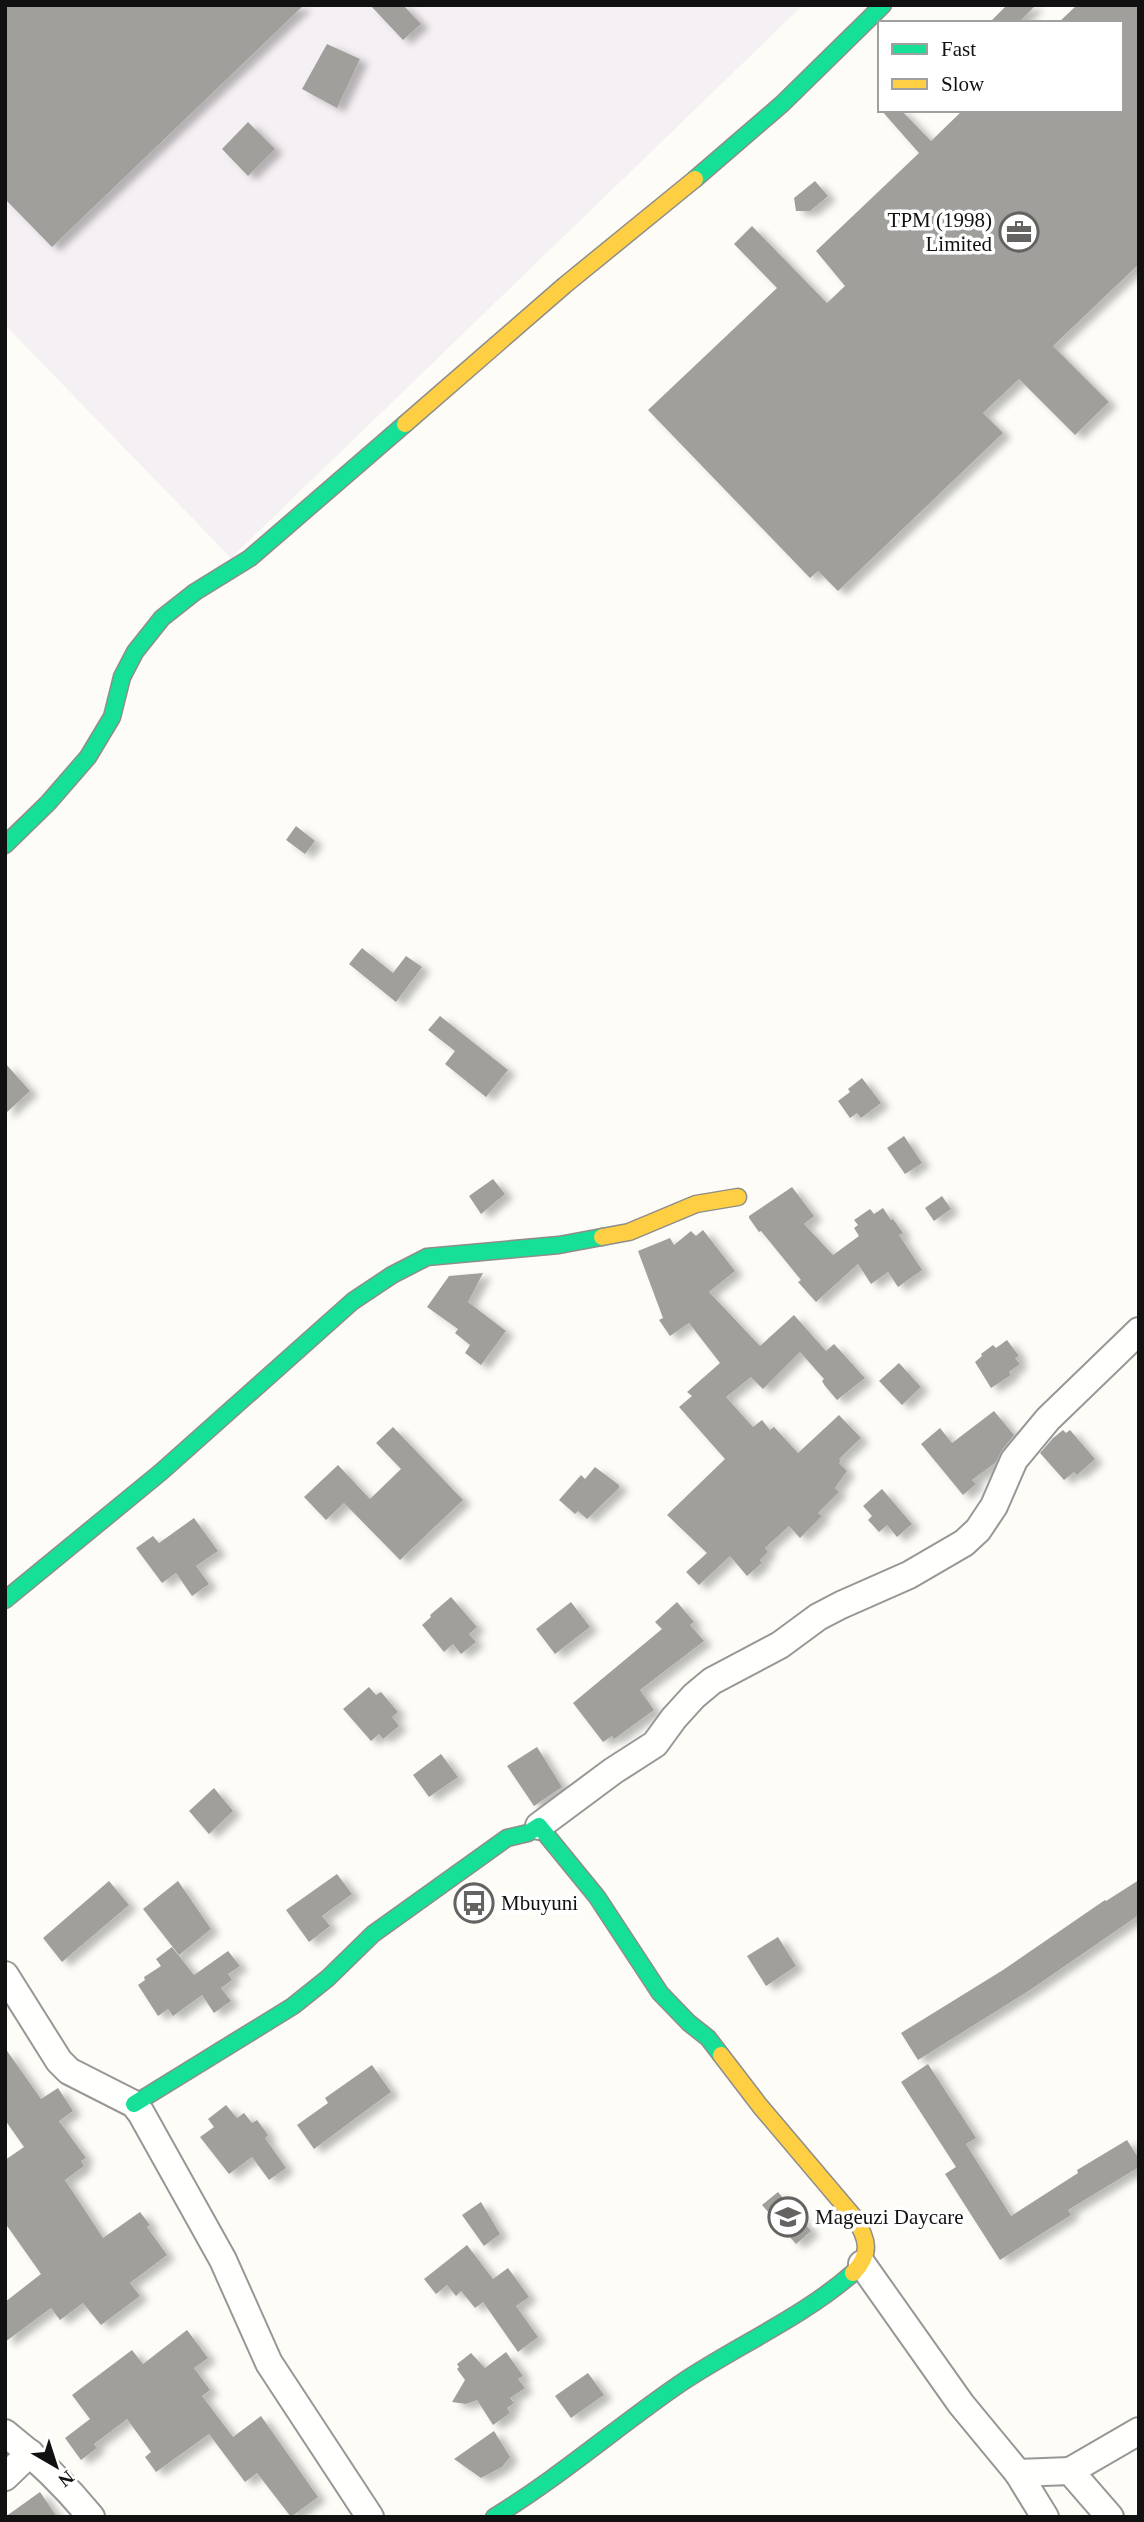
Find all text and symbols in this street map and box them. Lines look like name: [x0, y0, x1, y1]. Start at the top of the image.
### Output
legend: [878, 21, 1123, 112]
text: Fast: [941, 37, 976, 61]
text: Slow: [941, 72, 985, 96]
place label: TPM (1998) Limited: [888, 208, 992, 256]
office icon: TPM (1998) Limited: [998, 211, 1040, 253]
bus stop icon: Mbuyuni: [453, 1882, 495, 1924]
place label: Mbuyuni: [501, 1891, 578, 1915]
school or university icon: Mageuzi Daycare: [767, 2196, 809, 2238]
place label: Mageuzi Daycare: [815, 2205, 964, 2229]
north arrow: [21, 2431, 91, 2501]
text: N: [54, 2466, 78, 2491]

